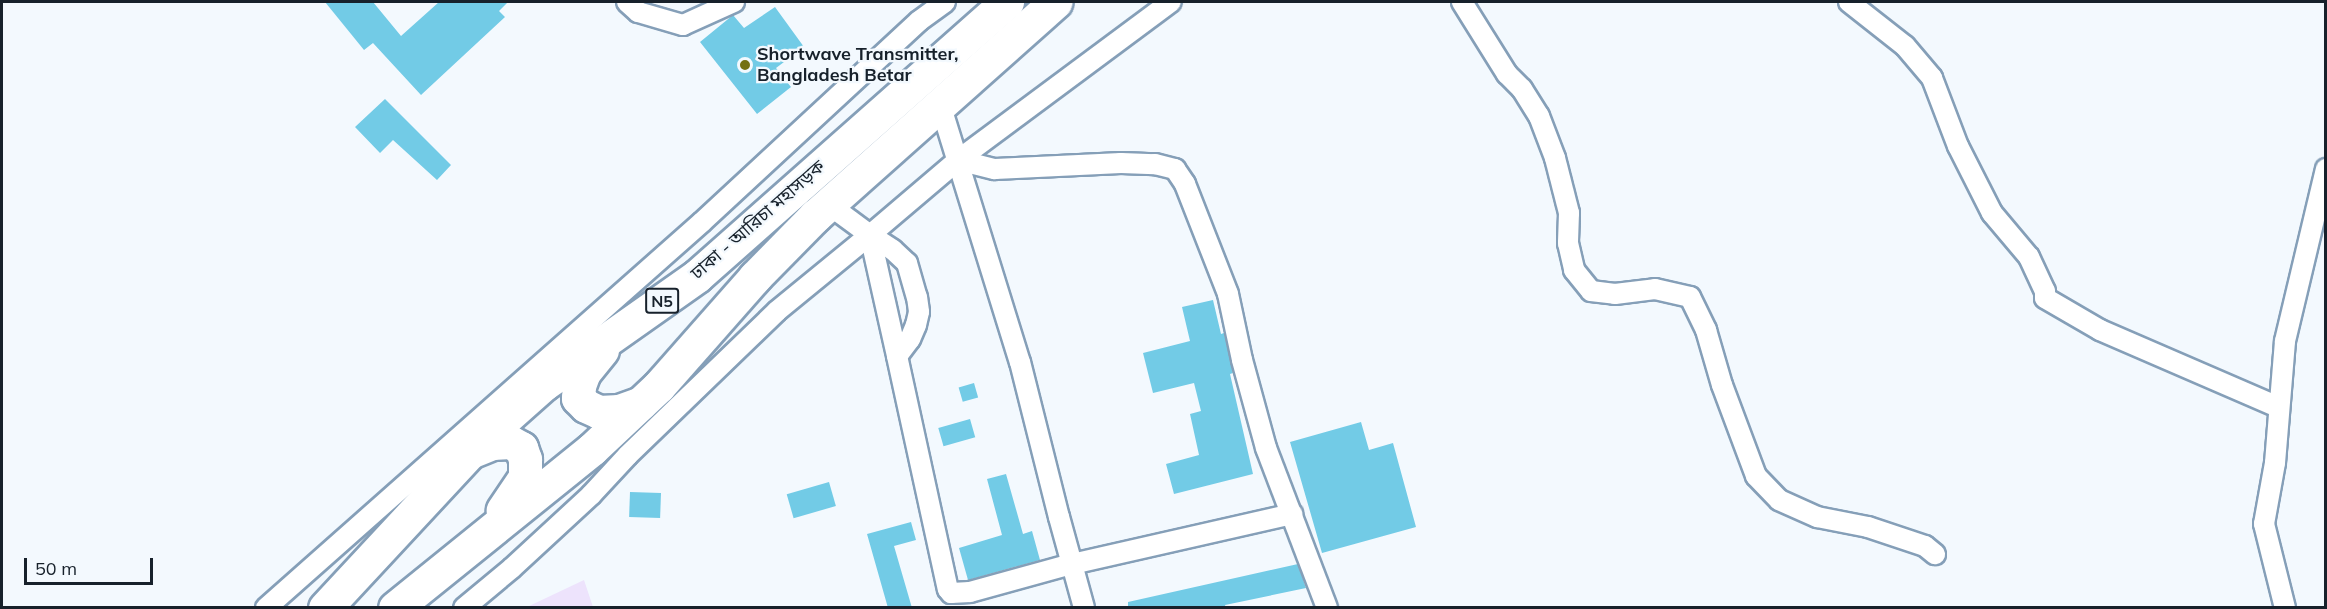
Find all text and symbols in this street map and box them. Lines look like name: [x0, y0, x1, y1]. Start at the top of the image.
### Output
place label: Shortwave Transmitter, Bangladesh Betar: [757, 44, 959, 86]
marker: Shortwave Transmitter, Bangladesh Betar: [738, 58, 752, 72]
street label: ঢাকা - আরিচা মহাসড়ক: [687, 156, 829, 284]
road number: N5: [644, 288, 680, 314]
scale bar: [27, 546, 156, 584]
text: 50 m: [35, 557, 77, 580]

